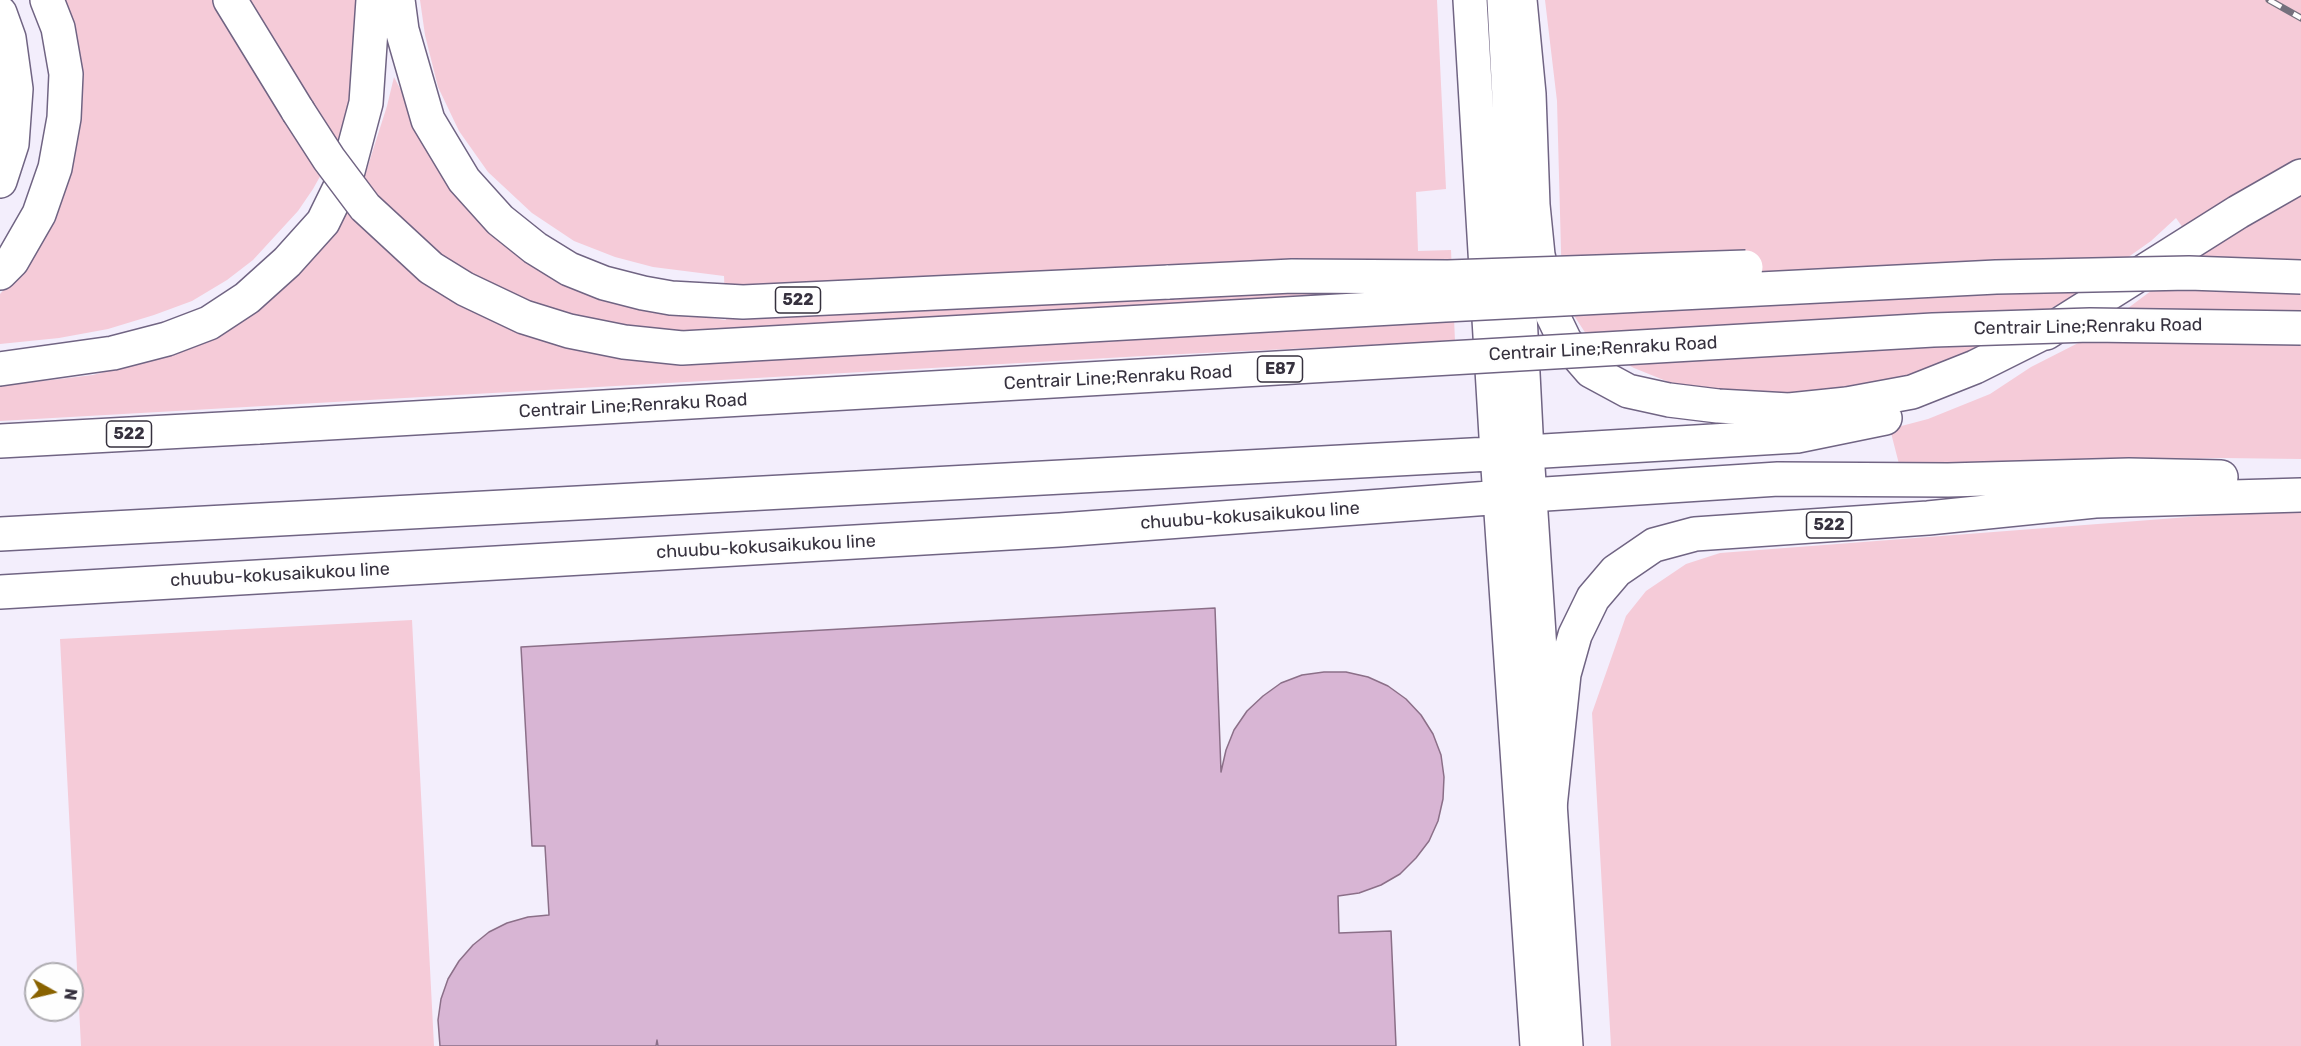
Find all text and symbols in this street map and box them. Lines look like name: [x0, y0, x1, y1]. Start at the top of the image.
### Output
road number: 522: [776, 287, 820, 313]
street label: Centrair Line;Renraku Road: [1973, 314, 2203, 340]
street label: Centrair Line;Renraku Road: [1488, 332, 1718, 366]
road number: E87: [1258, 356, 1302, 382]
street label: Centrair Line;Renraku Road: [1003, 361, 1233, 395]
street label: Centrair Line;Renraku Road: [518, 389, 748, 423]
road number: 522: [106, 421, 152, 447]
street label: chuubu-kokusaikukou line: [1140, 498, 1360, 534]
road number: 522: [1806, 512, 1852, 538]
street label: chuubu-kokusaikukou line: [656, 530, 876, 564]
street label: chuubu-kokusaikukou line: [170, 558, 390, 592]
north arrow: [24, 962, 84, 1022]
text: N: [60, 987, 81, 1001]

